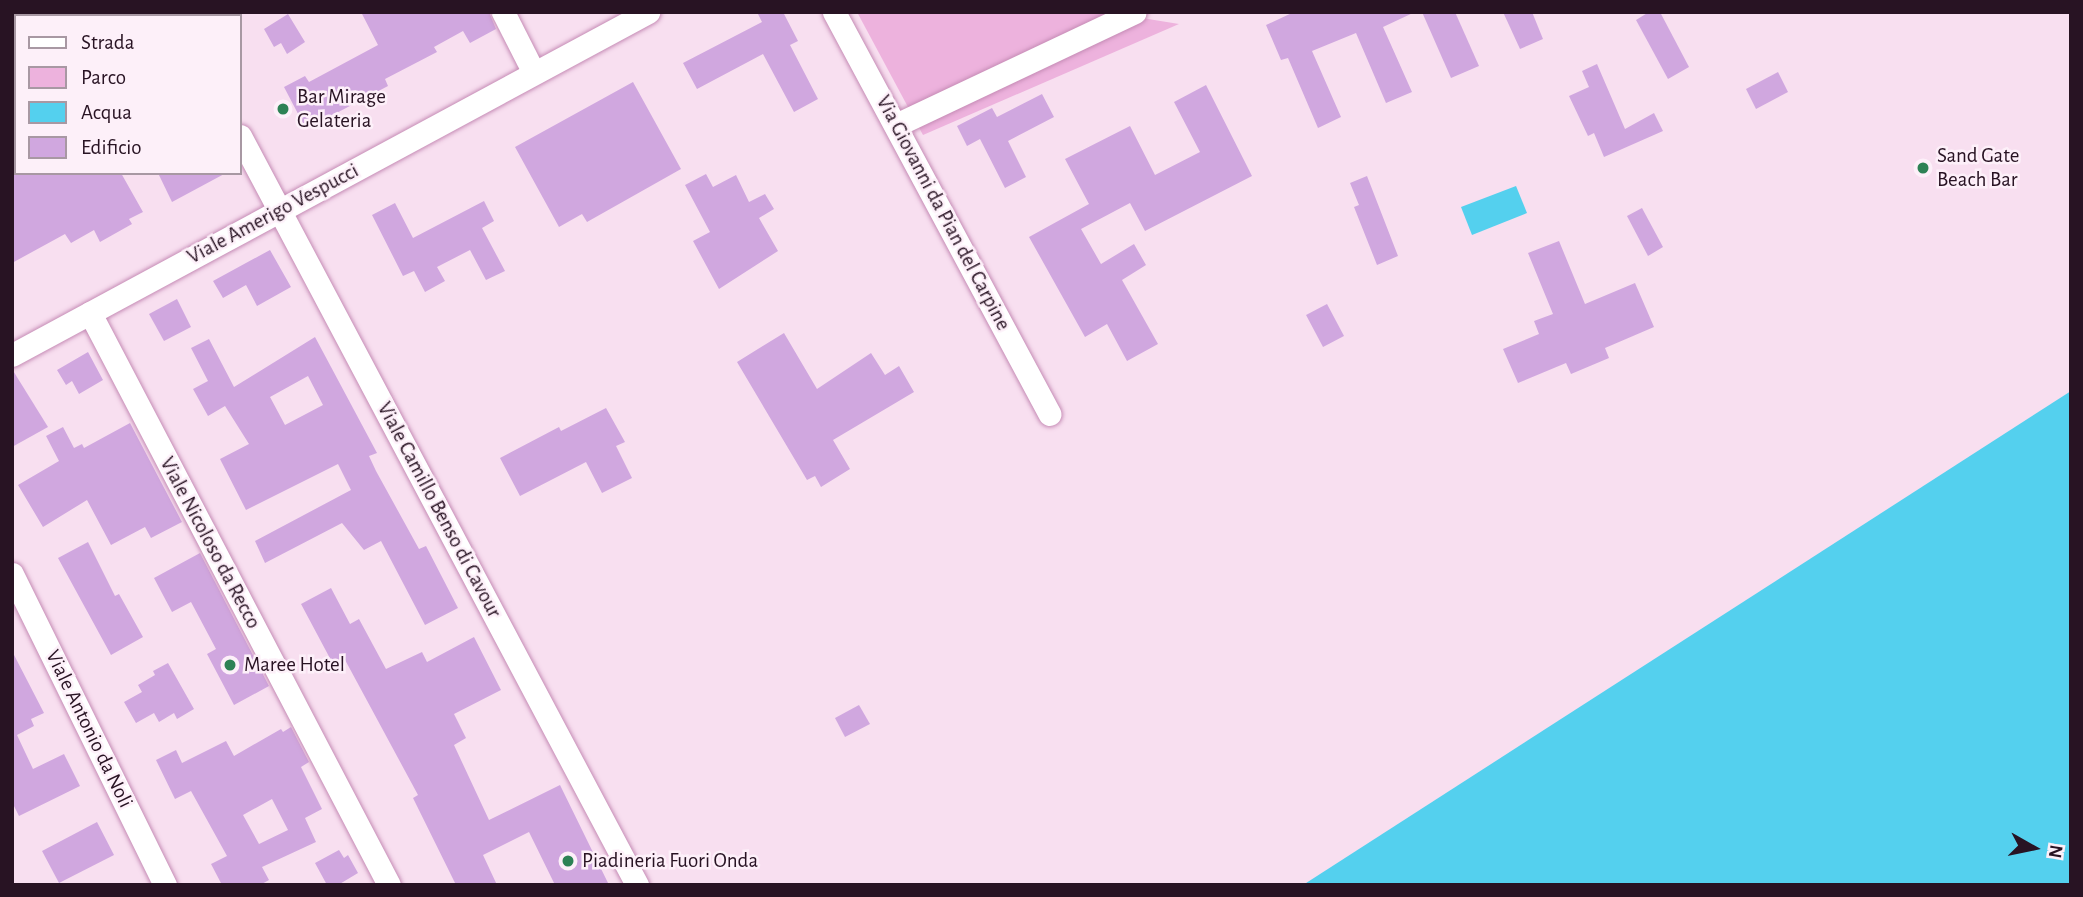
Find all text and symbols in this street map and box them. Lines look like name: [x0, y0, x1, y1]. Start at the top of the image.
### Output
legend: [14, 14, 242, 175]
text: Strada: [81, 32, 134, 53]
text: Parco: [81, 67, 126, 88]
place label: Bar Mirage Gelateria: [297, 84, 386, 134]
street label: Via Giovanni da Pian del Carpine: [870, 91, 1016, 335]
marker: Bar Mirage Gelateria: [275, 101, 291, 117]
text: Acqua: [81, 102, 132, 123]
text: Edificio: [81, 137, 142, 158]
place label: Sand Gate Beach Bar: [1937, 143, 2019, 193]
street label: Viale Amerigo Vespucci: [183, 158, 363, 270]
marker: Sand Gate Beach Bar: [1915, 160, 1931, 176]
street label: Viale Camillo Benso di Cavour: [371, 398, 507, 622]
street label: Viale Nicoloso da Recco: [154, 453, 266, 633]
street label: Viale Antonio da Noli: [40, 646, 138, 812]
place label: Maree Hotel: [244, 652, 345, 678]
marker: Maree Hotel: [222, 657, 238, 673]
north arrow: [1999, 813, 2069, 883]
text: N: [2045, 843, 2066, 859]
place label: Piadineria Fuori Onda: [582, 848, 758, 874]
marker: Piadineria Fuori Onda: [560, 853, 576, 869]

